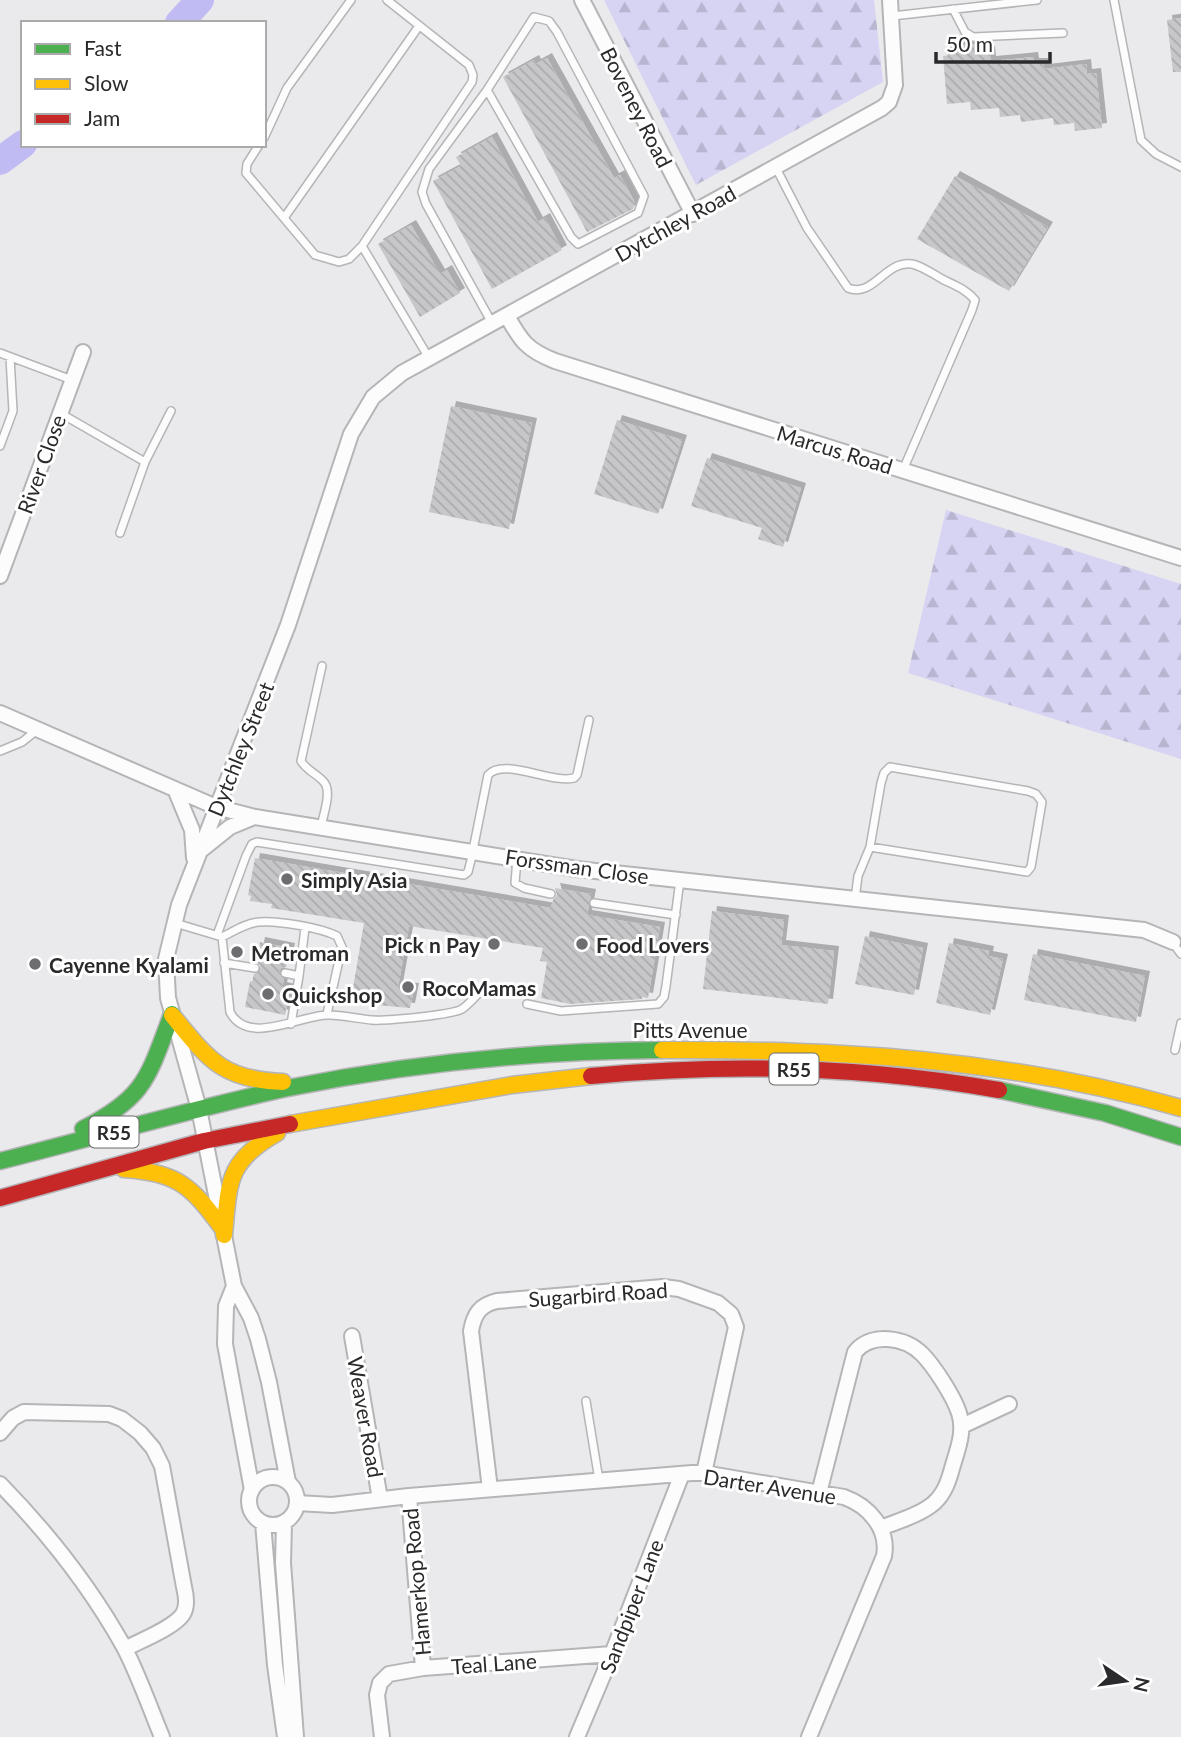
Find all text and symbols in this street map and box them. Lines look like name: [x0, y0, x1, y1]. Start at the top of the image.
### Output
legend: [21, 21, 266, 147]
scale bar: [936, 21, 1050, 65]
text: 50 m: [946, 31, 993, 56]
text: Fast: [84, 35, 122, 60]
street label: Boveney Road: [596, 43, 678, 171]
text: Slow: [84, 70, 129, 95]
text: Jam: [84, 105, 120, 130]
street label: Dytchley Road: [610, 180, 740, 266]
street label: River Close: [12, 411, 70, 517]
street label: Marcus Road: [774, 420, 896, 478]
street label: Dytchley Street: [202, 678, 278, 820]
street label: Forssman Close: [504, 844, 650, 888]
place label: Simply Asia: [301, 867, 407, 892]
marker: Simply Asia: [279, 871, 295, 887]
place label: Pick n Pay: [384, 932, 481, 957]
place label: Food Lovers: [596, 932, 709, 957]
marker: Pick n Pay: [486, 936, 502, 952]
marker: Food Lovers: [574, 936, 590, 952]
place label: Metroman: [251, 940, 349, 965]
marker: Metroman: [229, 944, 245, 960]
place label: Cayenne Kyalami: [49, 952, 209, 977]
marker: Cayenne Kyalami: [27, 956, 43, 972]
place label: RocoMamas: [422, 975, 536, 1000]
marker: RocoMamas: [400, 979, 416, 995]
place label: Quickshop: [282, 982, 382, 1007]
marker: Quickshop: [260, 986, 276, 1002]
street label: Pitts Avenue: [632, 1017, 748, 1042]
road number: R55: [770, 1054, 818, 1084]
road number: R55: [90, 1116, 138, 1148]
street label: Sugarbird Road: [527, 1277, 669, 1311]
street label: Weaver Road: [343, 1354, 389, 1480]
street label: Darter Avenue: [702, 1463, 838, 1509]
street label: Hamerkop Road: [397, 1507, 435, 1657]
street label: Sandpiper Lane: [594, 1535, 668, 1677]
north arrow: [1090, 1646, 1160, 1716]
street label: Teal Lane: [450, 1648, 538, 1678]
text: N: [1129, 1675, 1155, 1695]

